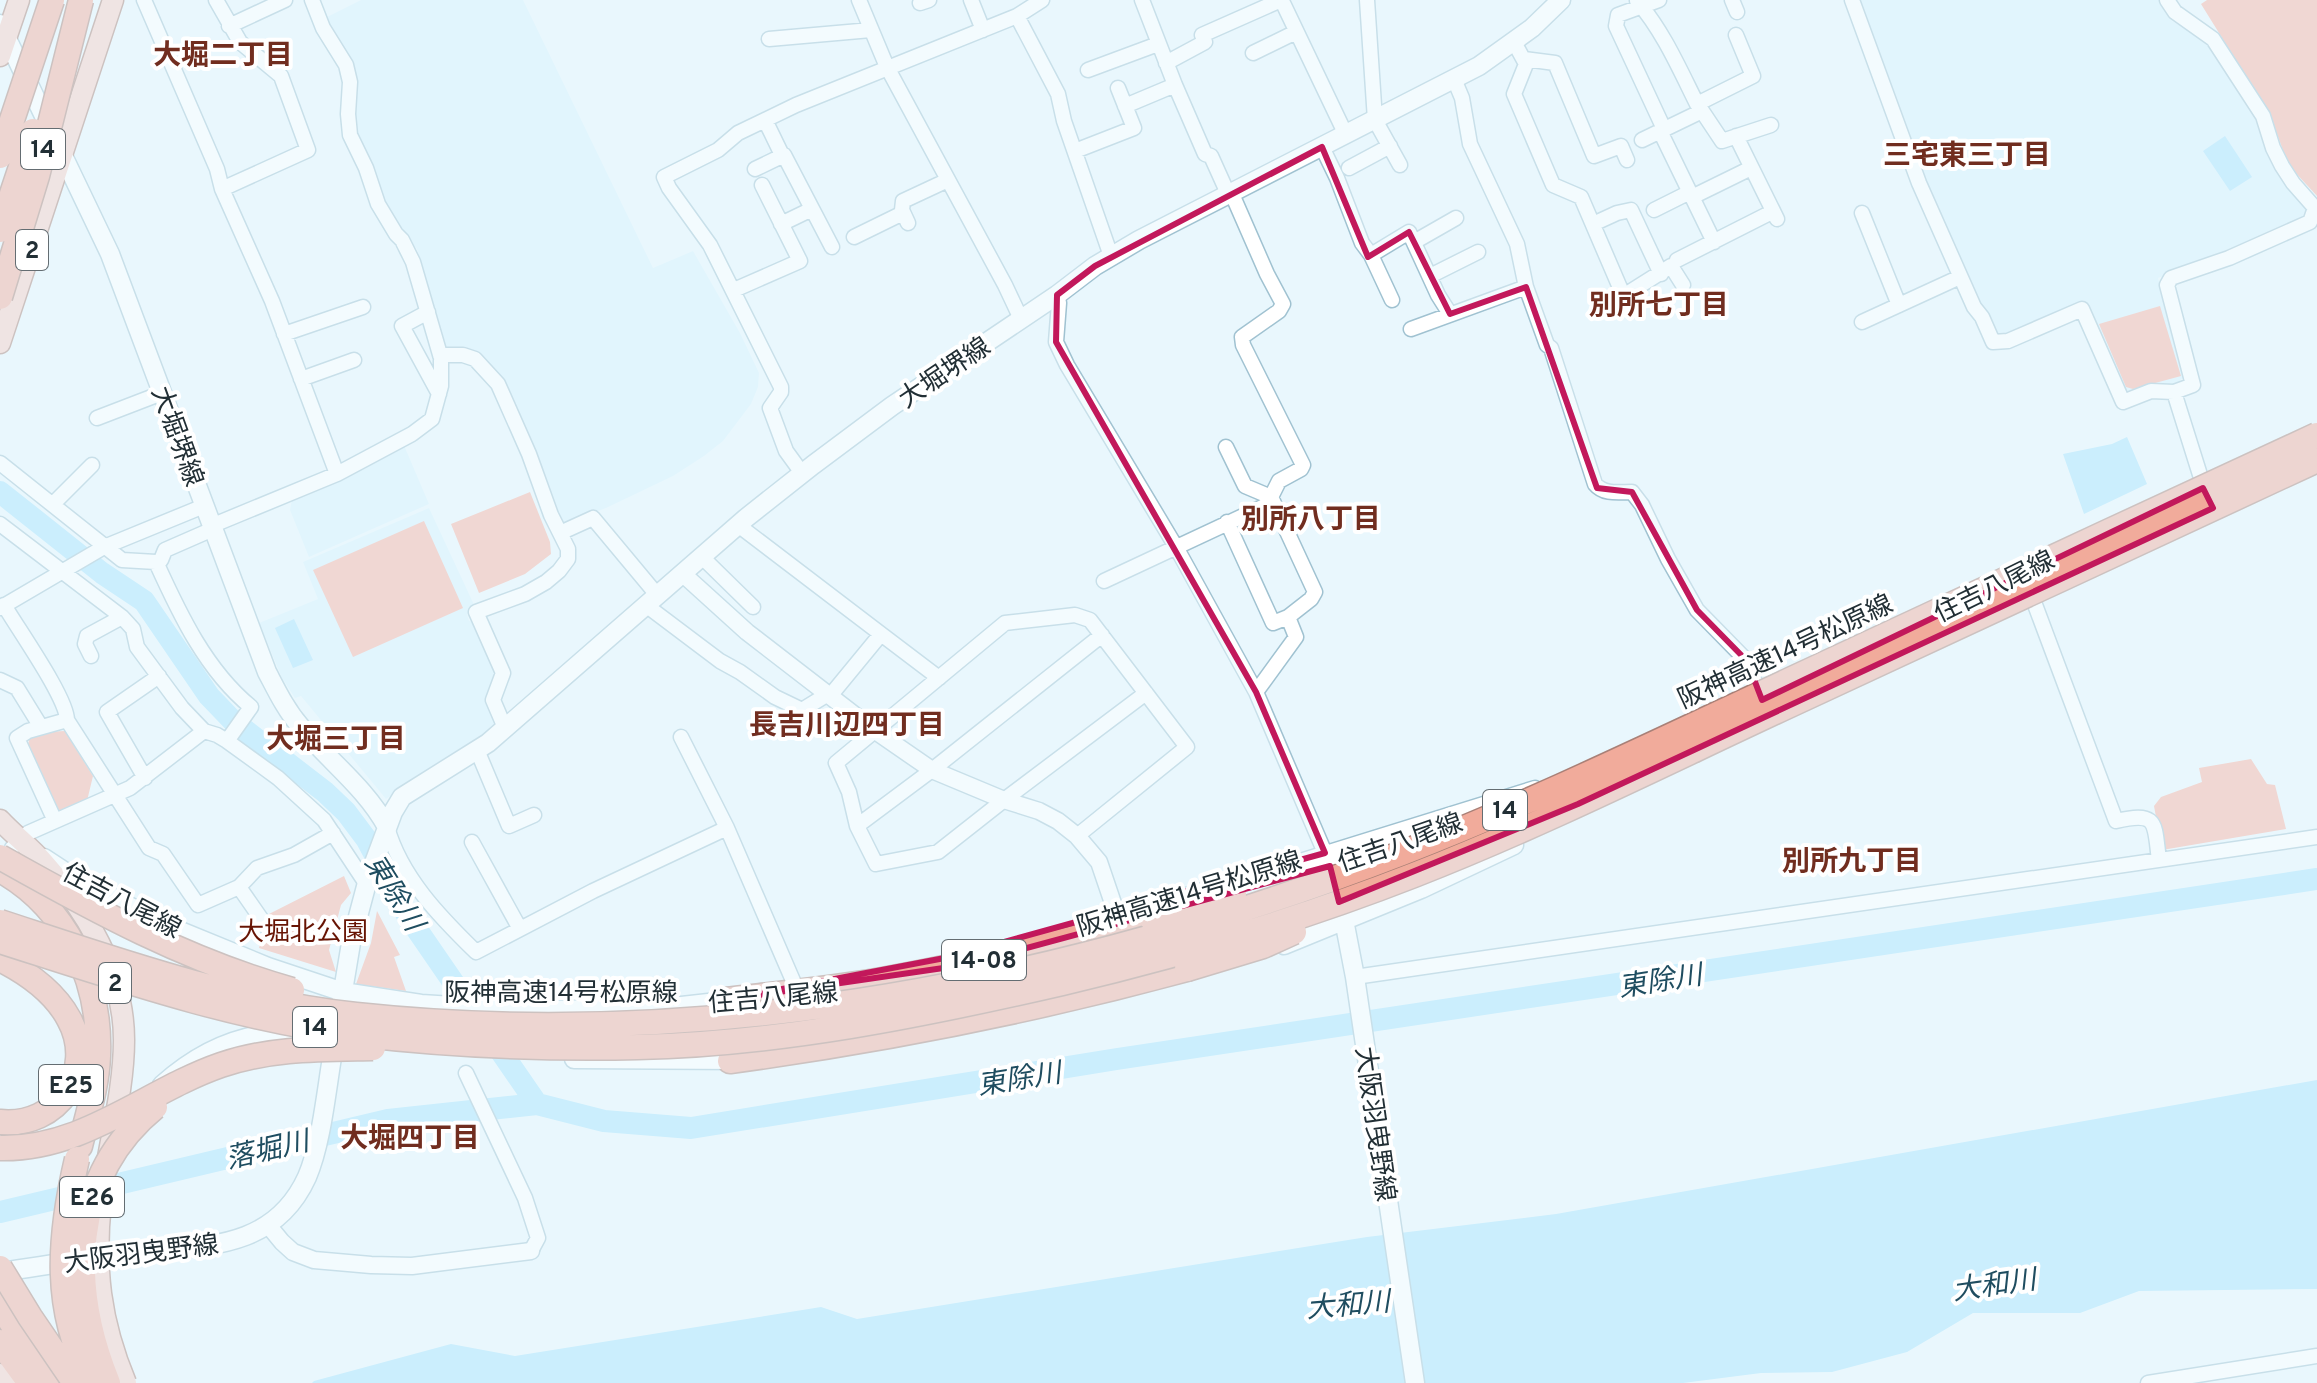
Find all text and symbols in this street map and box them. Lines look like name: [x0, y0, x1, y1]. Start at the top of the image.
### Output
district label: 大堀二丁目: [153, 39, 293, 75]
road number: 14: [21, 129, 65, 169]
district label: 三宅東三丁目: [1883, 139, 2051, 175]
road number: 2: [16, 230, 48, 270]
district label: 別所七丁目: [1589, 289, 1729, 325]
street label: 大堀堺線: [893, 331, 998, 417]
street label: 大堀堺線: [142, 382, 209, 491]
district label: 別所八丁目: [1241, 503, 1381, 539]
street label: 住吉八尾線: [1929, 545, 2061, 632]
street label: 阪神高速14号松原線: [1673, 589, 1899, 718]
district label: 長吉川辺四丁目: [749, 709, 945, 745]
district label: 大堀三丁目: [266, 723, 406, 759]
road number: 14: [1483, 790, 1527, 830]
street label: 住吉八尾線: [1334, 808, 1468, 881]
district label: 別所九丁目: [1782, 845, 1922, 881]
street label: 阪神高速14号松原線: [1073, 846, 1306, 945]
water label: 東除川: [355, 848, 432, 941]
street label: 住吉八尾線: [56, 857, 186, 947]
park label: 大堀北公園: [238, 917, 368, 950]
road number: 14-08: [942, 940, 1026, 980]
water label: 東除川: [1616, 958, 1708, 1007]
road number: 2: [99, 963, 131, 1003]
street label: 住吉八尾線: [707, 977, 839, 1022]
street label: 阪神高速14号松原線: [444, 978, 678, 1011]
road number: 14: [293, 1007, 337, 1047]
street label: 大阪羽曳野線: [1346, 1045, 1401, 1204]
water label: 東除川: [975, 1056, 1067, 1105]
road number: E25: [39, 1065, 103, 1105]
district label: 大堀四丁目: [340, 1122, 480, 1158]
water label: 落堀川: [223, 1124, 316, 1179]
road number: E26: [60, 1177, 124, 1217]
street label: 大阪羽曳野線: [62, 1230, 221, 1281]
water label: 大和川: [1950, 1263, 2041, 1311]
water label: 大和川: [1305, 1285, 1395, 1329]

